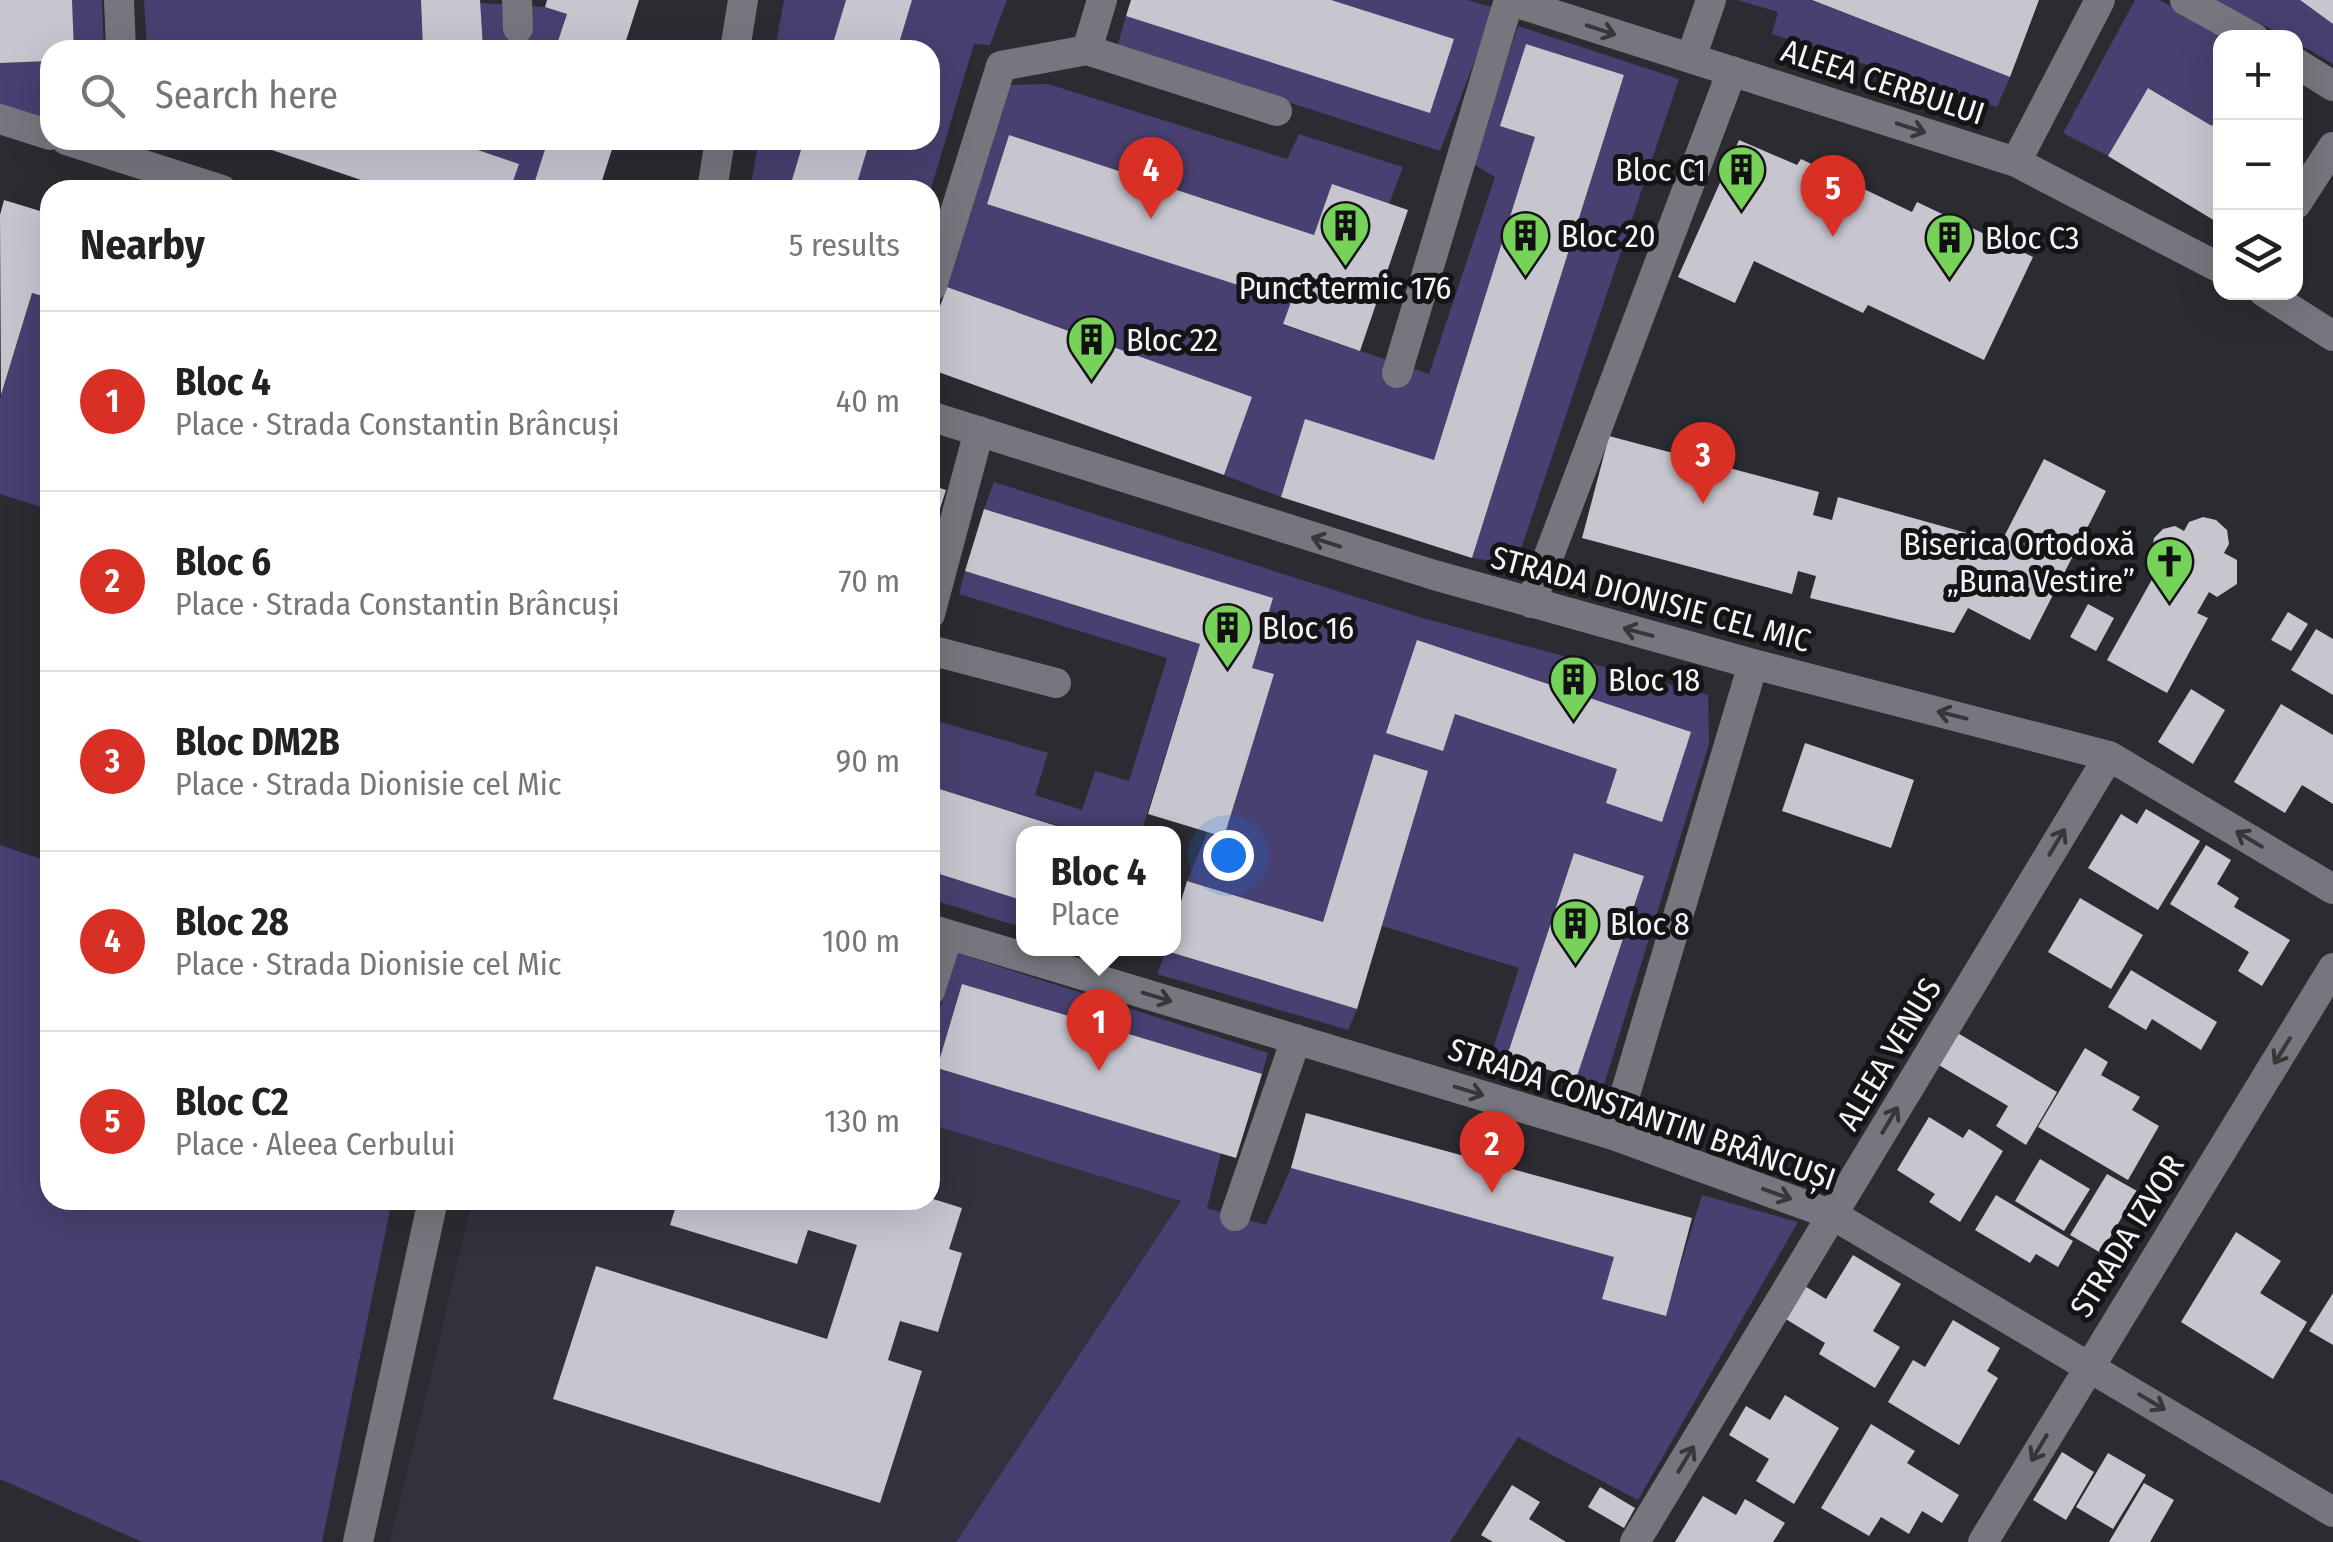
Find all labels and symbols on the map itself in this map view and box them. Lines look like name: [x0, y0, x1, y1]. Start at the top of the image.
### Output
one-way arrow: [1585, 22, 1617, 40]
street label: ALEEA CERBULUI: [1777, 31, 1989, 133]
one-way arrow: [1894, 121, 1926, 139]
pin: 4: [1118, 136, 1184, 219]
building icon: Bloc C1: [1715, 144, 1767, 212]
place label: Bloc C1: [1615, 151, 1706, 189]
pin: 5: [1800, 154, 1866, 237]
building icon: Punct termic 176: [1319, 200, 1371, 268]
building icon: Bloc 20: [1500, 210, 1552, 278]
building icon: Bloc C3: [1924, 212, 1976, 280]
place label: Bloc 20: [1561, 217, 1656, 255]
place label: Bloc C3: [1985, 219, 2080, 257]
place label: Punct termic 176: [1239, 269, 1451, 307]
building icon: Bloc 22: [1065, 314, 1117, 382]
place label: Bloc 22: [1126, 321, 1218, 359]
pin: 3: [1670, 422, 1736, 504]
place label: Biserica Ortodoxă „Buna Vestire”: [1903, 525, 2135, 600]
one-way arrow: [1311, 532, 1342, 550]
church icon: Biserica Ortodoxă „Buna Vestire”: [2144, 536, 2196, 604]
street label: STRADA DIONISIE CEL MIC: [1487, 538, 1815, 660]
building icon: Bloc 16: [1201, 602, 1253, 670]
place label: Bloc 16: [1262, 609, 1354, 647]
one-way arrow: [1623, 622, 1654, 641]
building icon: Bloc 18: [1547, 654, 1599, 722]
place label: Bloc 18: [1608, 661, 1700, 699]
one-way arrow: [1937, 705, 1968, 724]
one-way arrow: [2047, 828, 2067, 857]
one-way arrow: [2235, 829, 2264, 849]
your location: [1203, 830, 1254, 881]
building icon: Bloc 8: [1549, 898, 1601, 966]
place label: Bloc 8: [1610, 905, 1690, 943]
street label: ALEEA VENUS: [1829, 971, 1949, 1137]
pin: 1: [1066, 988, 1132, 1071]
one-way arrow: [1141, 989, 1173, 1007]
street label: STRADA CONSTANTIN BRÂNCUȘI: [1443, 1030, 1841, 1199]
one-way arrow: [2272, 1036, 2292, 1065]
one-way arrow: [1452, 1083, 1484, 1101]
one-way arrow: [1880, 1106, 1900, 1135]
pin: 2: [1460, 1110, 1524, 1193]
street label: STRADA IZVOR: [2062, 1148, 2192, 1324]
one-way arrow: [1760, 1186, 1791, 1204]
one-way arrow: [2137, 1392, 2166, 1412]
one-way arrow: [2029, 1433, 2049, 1462]
one-way arrow: [1676, 1445, 1696, 1474]

